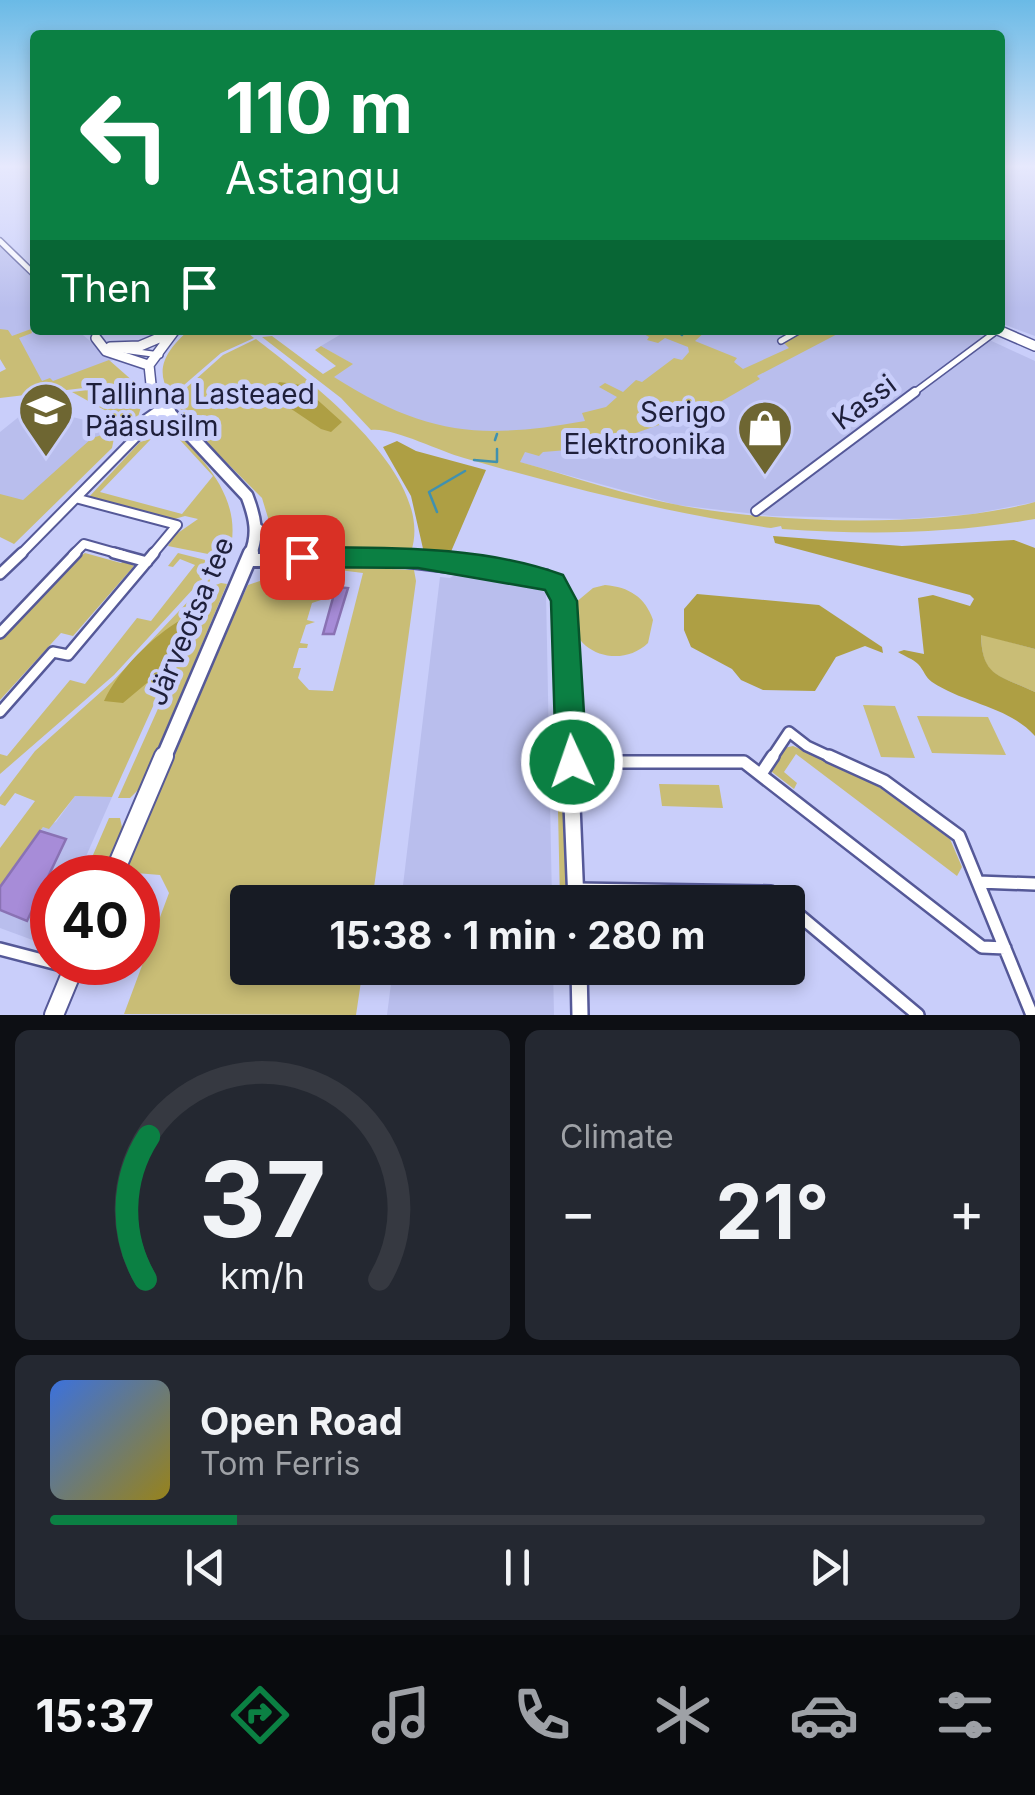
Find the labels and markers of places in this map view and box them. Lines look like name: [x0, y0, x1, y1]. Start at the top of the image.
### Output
place label: Tallinna Lasteaed Pääsusilm: [85, 377, 315, 443]
school or university icon: Tallinna Lasteaed Pääsusilm: [16, 380, 76, 459]
place label: Serigo Elektroonika: [563, 395, 726, 461]
shop icon: Serigo Elektroonika: [735, 398, 795, 477]
pin: [260, 515, 345, 600]

